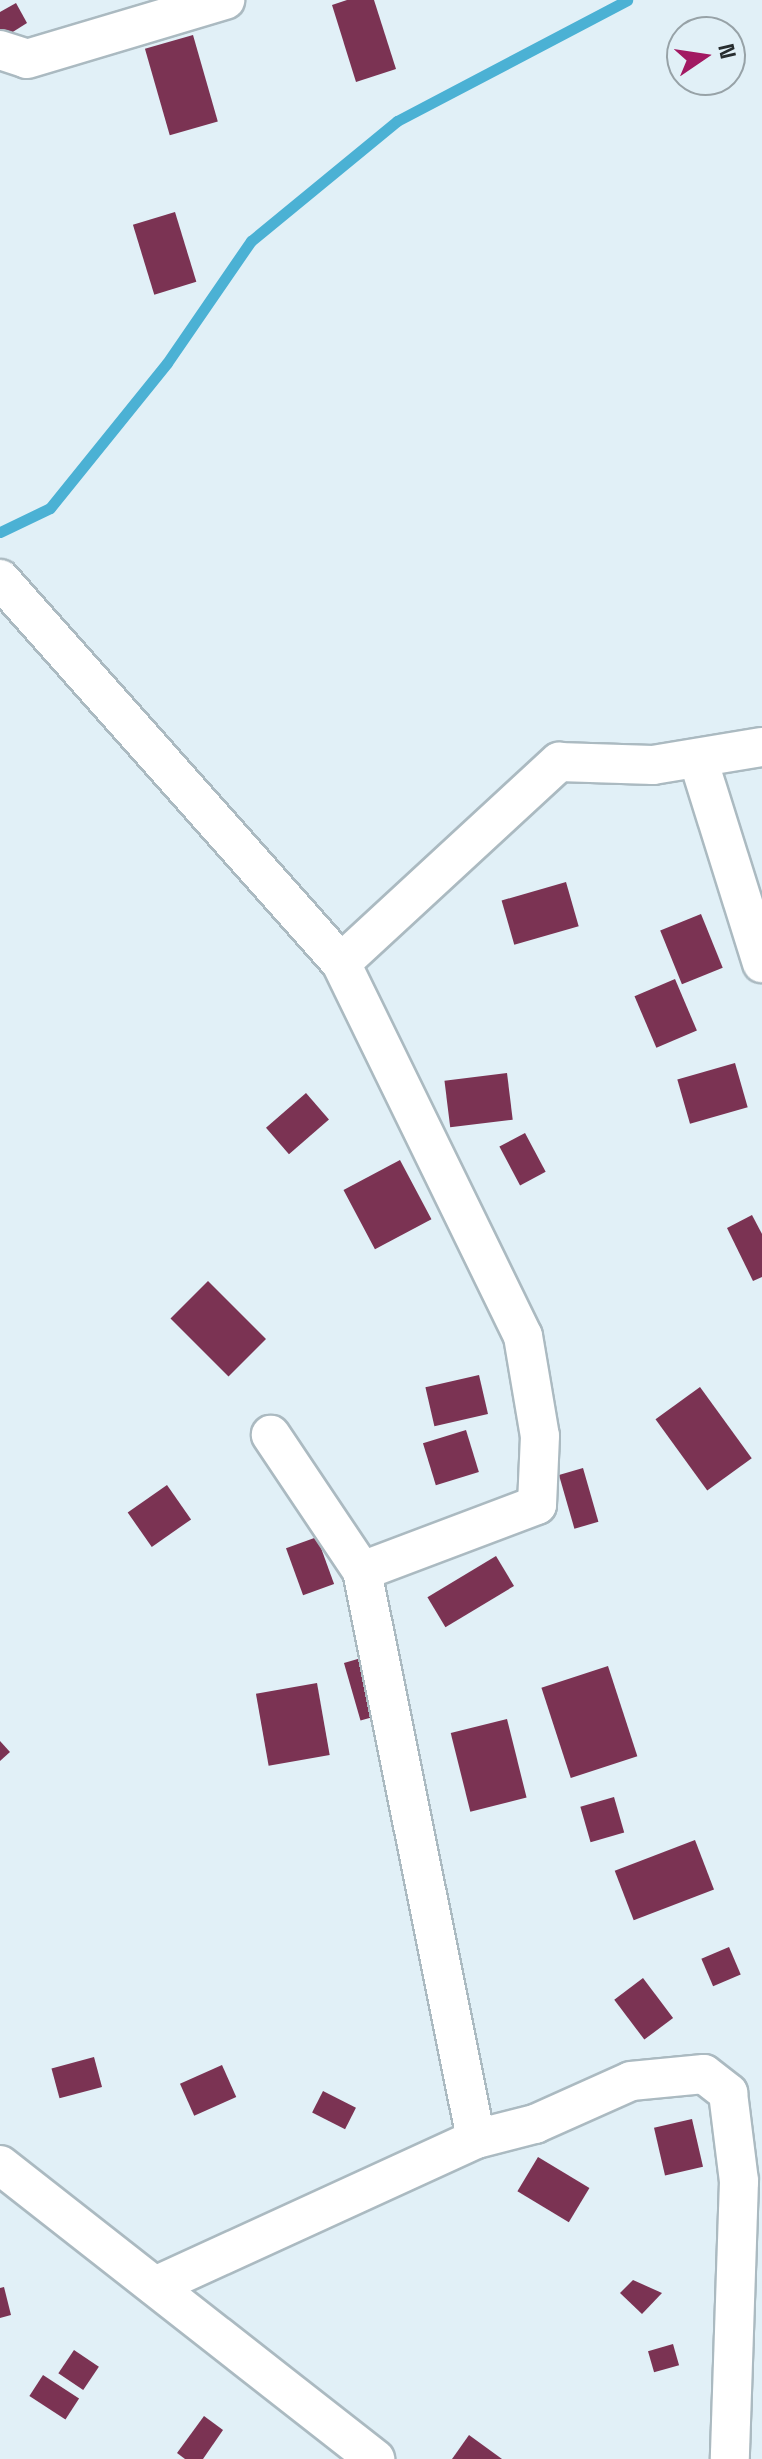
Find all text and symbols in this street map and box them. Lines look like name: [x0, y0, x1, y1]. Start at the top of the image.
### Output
north arrow: [666, 16, 746, 96]
text: N: [712, 41, 743, 61]

